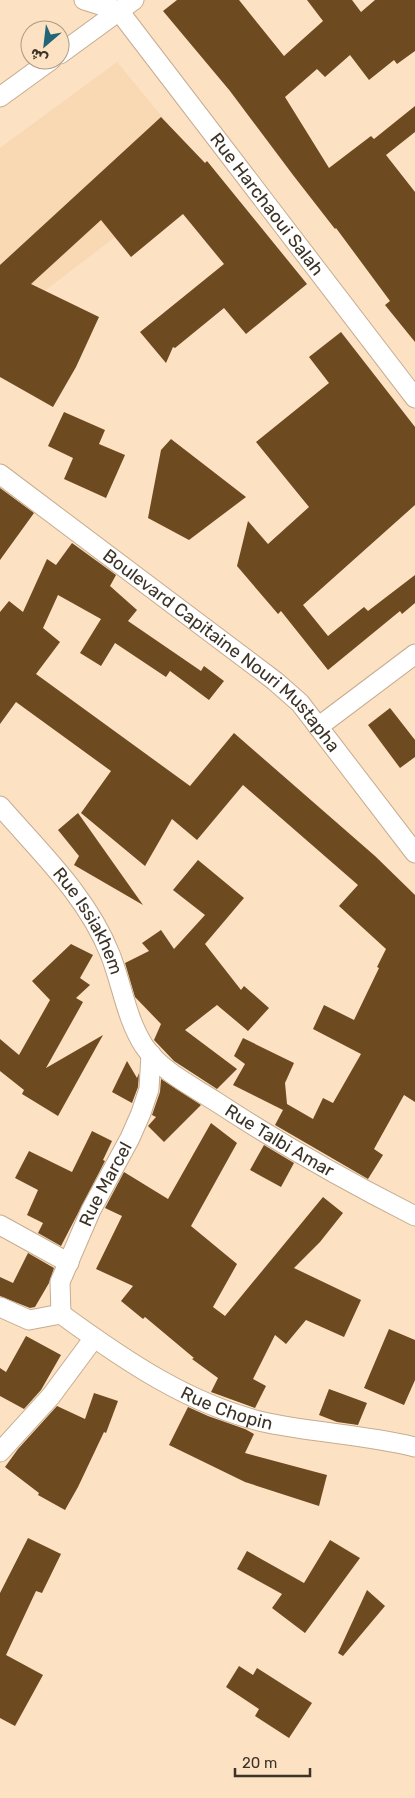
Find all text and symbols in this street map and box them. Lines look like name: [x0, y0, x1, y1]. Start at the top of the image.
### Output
north arrow: [20, 20, 70, 70]
text: ش: [27, 44, 51, 68]
street label: Rue Harchaoui Salah: [205, 129, 328, 280]
street label: Boulevard Capitaine Nouri Mustapha: [99, 544, 345, 756]
street label: Rue Issiakhem: [48, 863, 127, 977]
street label: Rue Talbi Amar: [221, 1099, 338, 1182]
street label: Rue Marcel: [74, 1138, 137, 1230]
street label: Rue Chopin: [177, 1382, 275, 1435]
scale bar: [235, 1746, 310, 1778]
text: 20 m: [242, 1754, 277, 1772]

